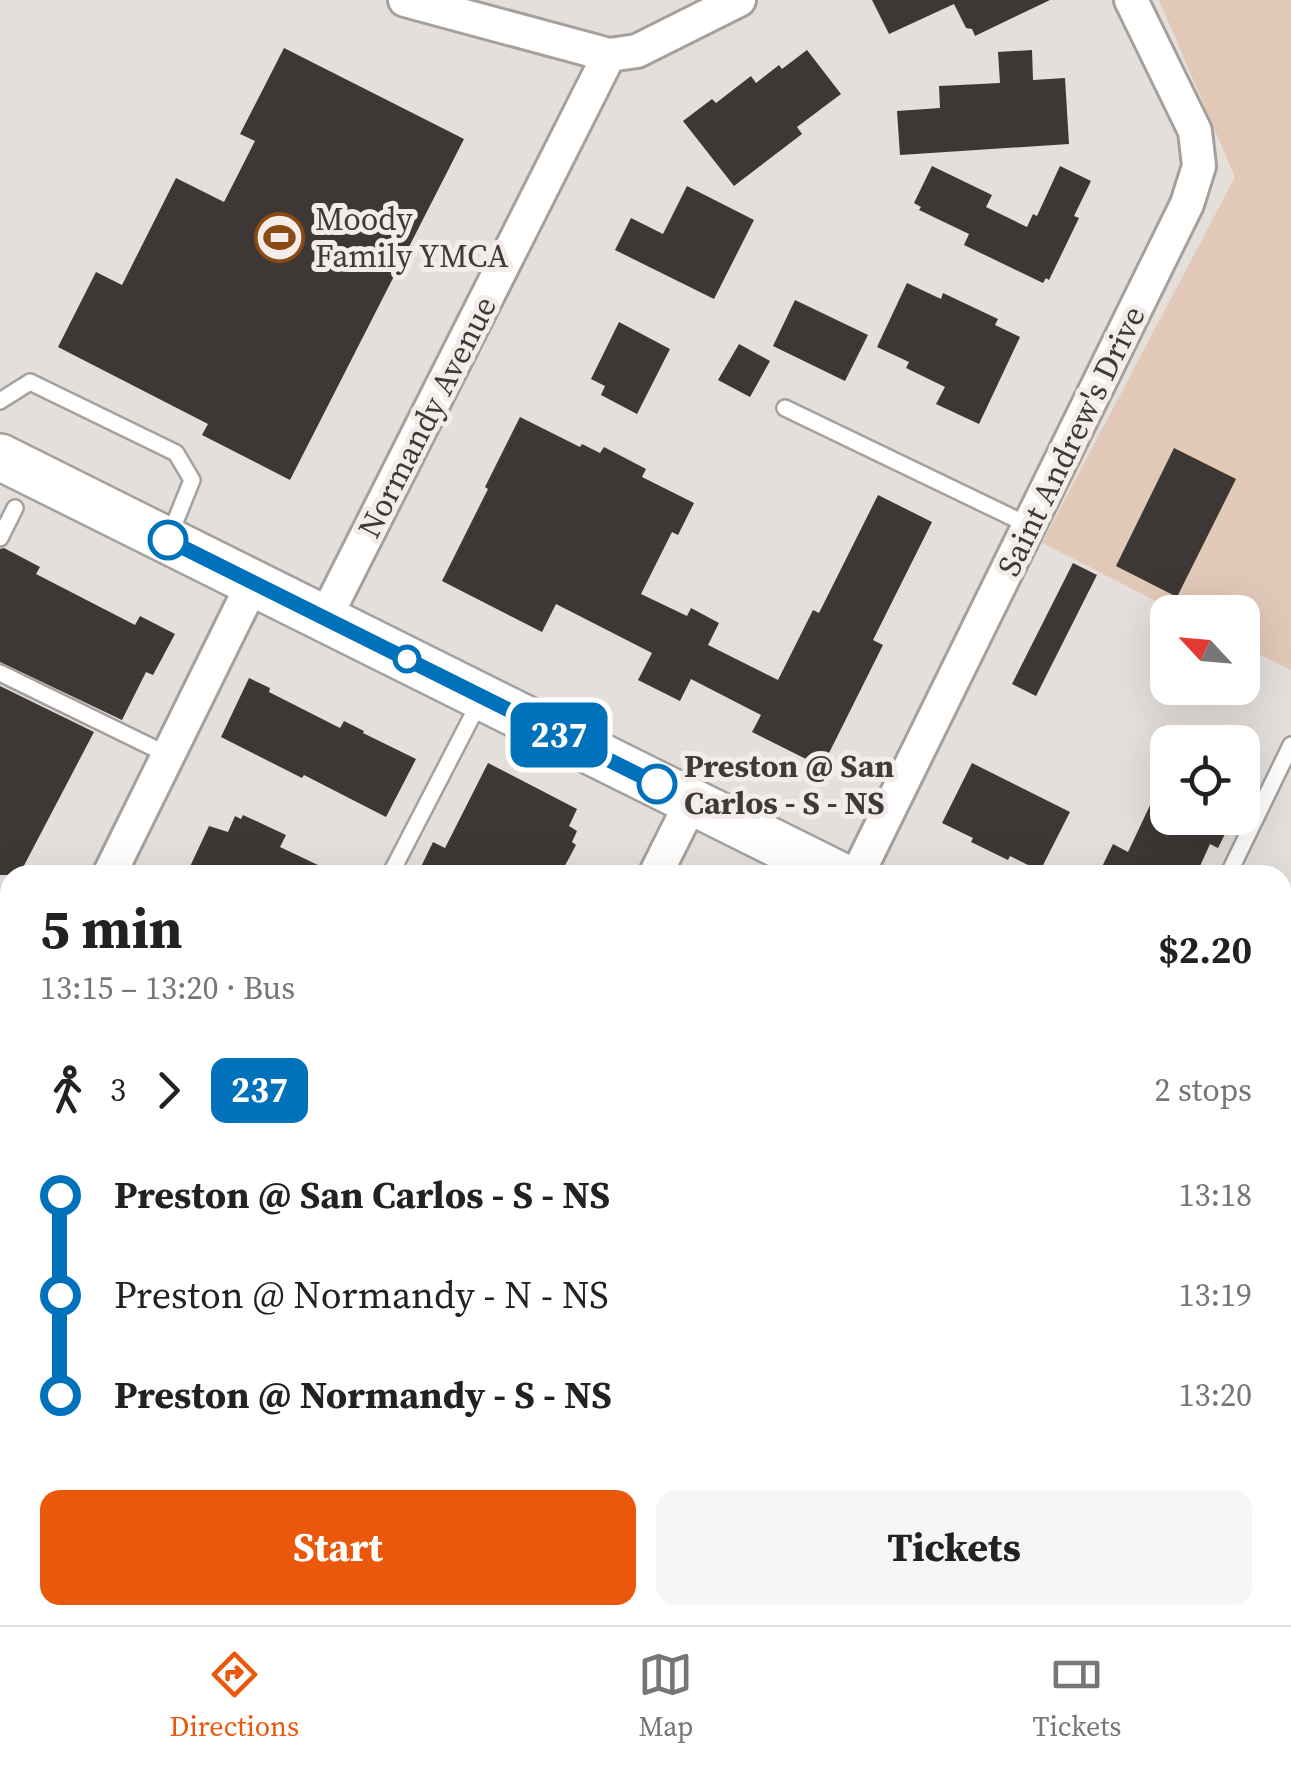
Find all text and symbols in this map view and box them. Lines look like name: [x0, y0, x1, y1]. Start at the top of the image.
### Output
place label: Moody Family YMCA: [315, 197, 509, 278]
sports icon: Moody Family YMCA: [254, 211, 306, 263]
street label: Normandy Avenue: [347, 289, 507, 545]
street label: Saint Andrew's Drive: [987, 299, 1155, 583]
unlabelled marker: [149, 521, 187, 559]
north arrow: [1150, 595, 1260, 705]
map controls: [1150, 595, 1260, 835]
unlabelled marker: [394, 646, 420, 672]
line badge: 237: [502, 702, 616, 768]
text: 237: [531, 711, 587, 759]
button: locate: [1150, 725, 1260, 835]
place label: Preston @ San Carlos - S - NS: [684, 744, 895, 825]
marker: Preston @ San Carlos - S - NS: [638, 765, 676, 803]
text: 5 min: [40, 891, 183, 966]
text: $2.20: [1158, 924, 1252, 976]
text: 13:15 – 13:20 · Bus: [40, 966, 295, 1010]
icon: walk: [40, 1063, 95, 1118]
icon: forward: [141, 1063, 196, 1118]
text: 237: [231, 1066, 288, 1114]
text: 3: [110, 1068, 126, 1112]
text: 2 stops: [1154, 1068, 1252, 1112]
text: Preston @ San Carlos - S - NS: [114, 1169, 610, 1221]
text: 13:18: [1178, 1173, 1252, 1217]
text: Preston @ Normandy - N - NS: [114, 1269, 609, 1321]
text: 13:19: [1178, 1273, 1252, 1317]
text: Preston @ Normandy - S - NS: [114, 1369, 612, 1421]
text: 13:20: [1178, 1373, 1252, 1417]
button: Start: [40, 1490, 636, 1605]
button: Tickets: [656, 1490, 1252, 1605]
tab: Directions: [170, 1647, 299, 1745]
tab: Map: [638, 1647, 693, 1745]
tab: Tickets: [1033, 1647, 1121, 1745]

